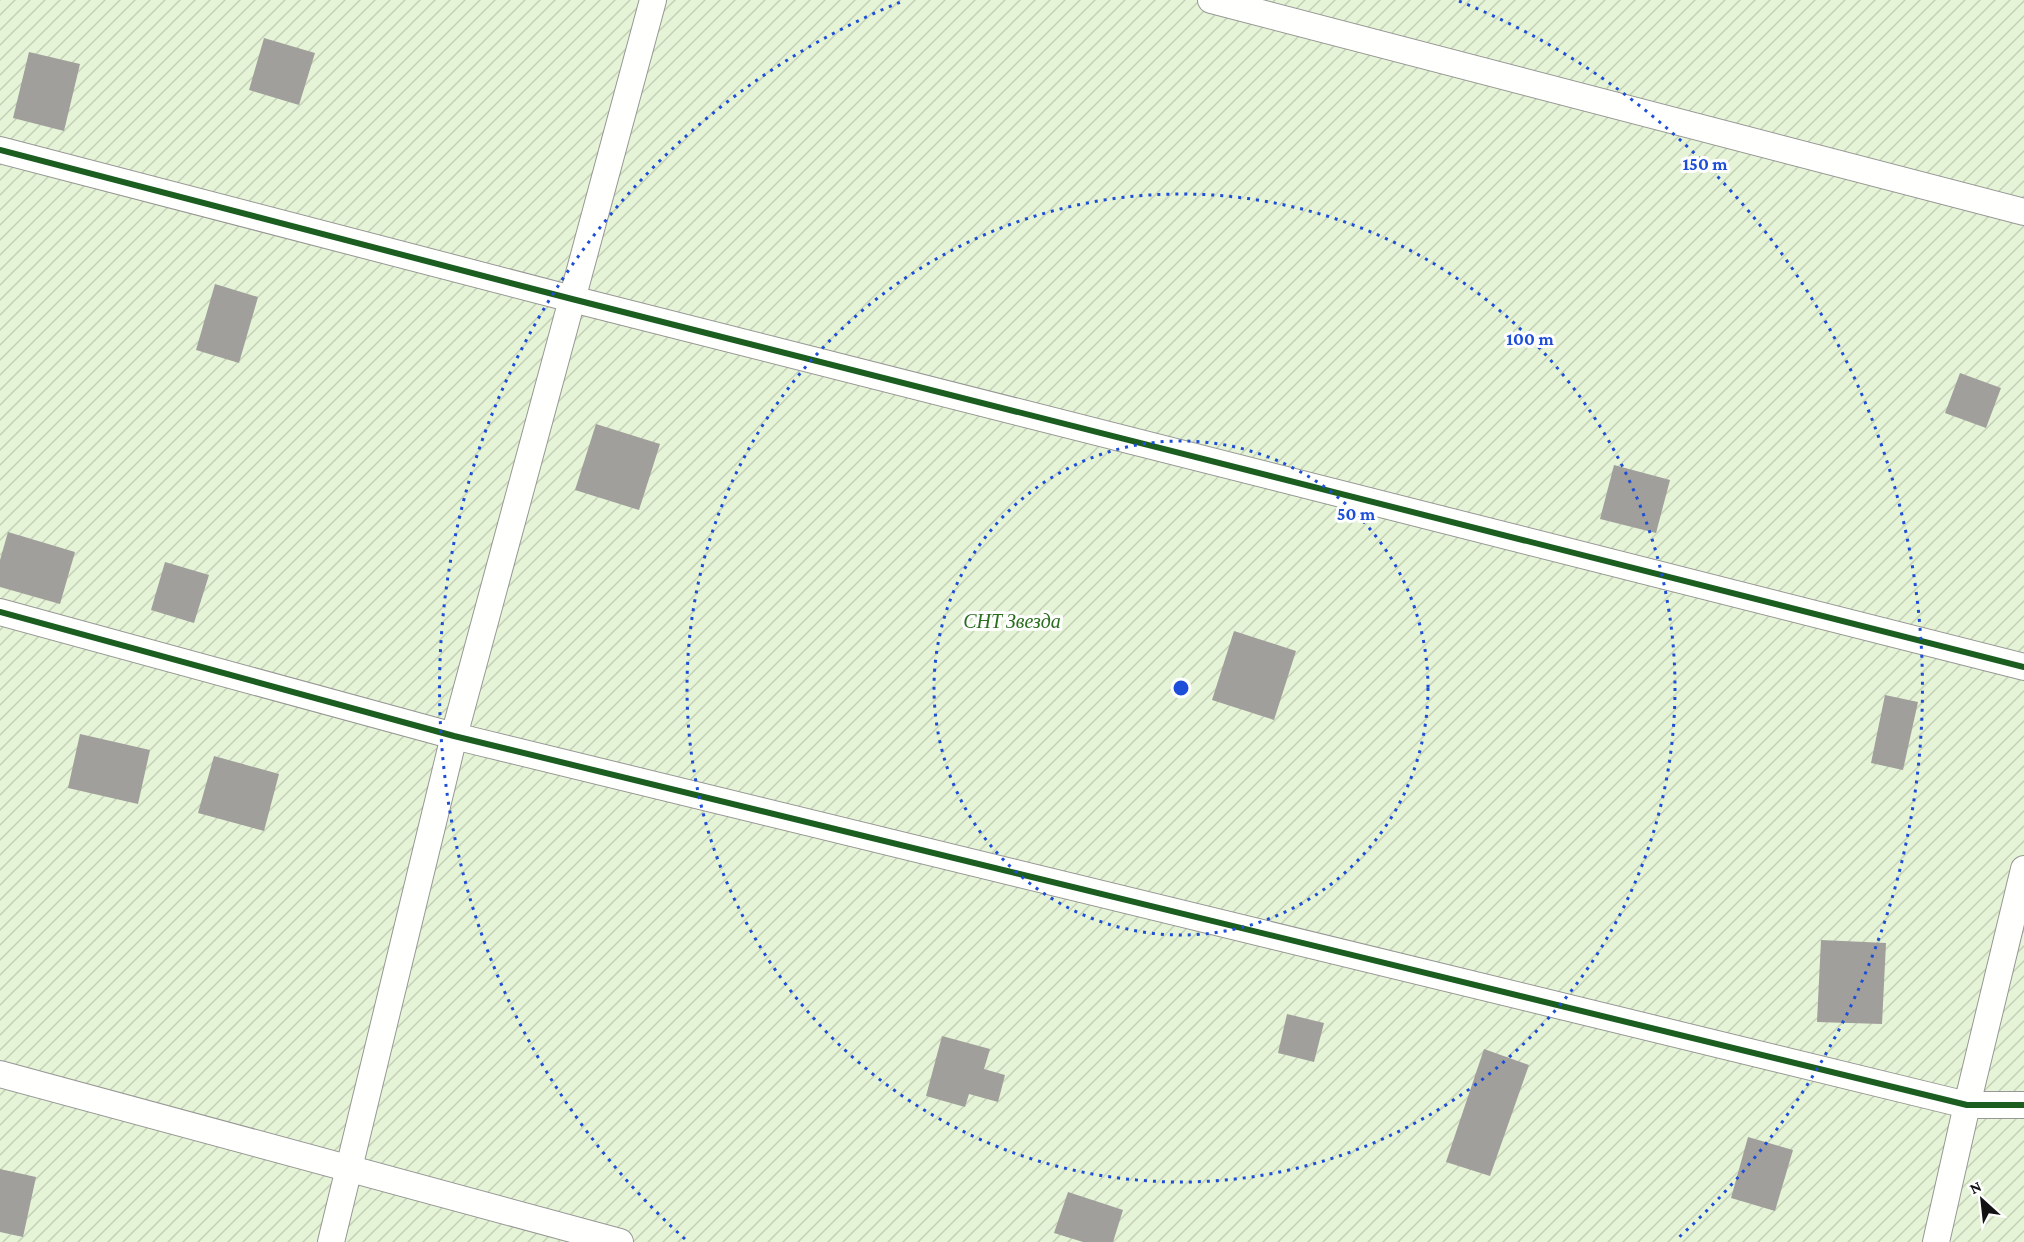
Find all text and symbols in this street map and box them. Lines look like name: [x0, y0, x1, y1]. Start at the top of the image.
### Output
text: 150 m: [1682, 154, 1728, 174]
text: 100 m: [1506, 329, 1554, 349]
text: 50 m: [1337, 504, 1376, 524]
park label: СНТ Звезда: [963, 610, 1061, 632]
centre of rings: [1171, 678, 1191, 698]
north arrow: [1952, 1170, 2012, 1230]
text: N: [1967, 1177, 1984, 1197]

